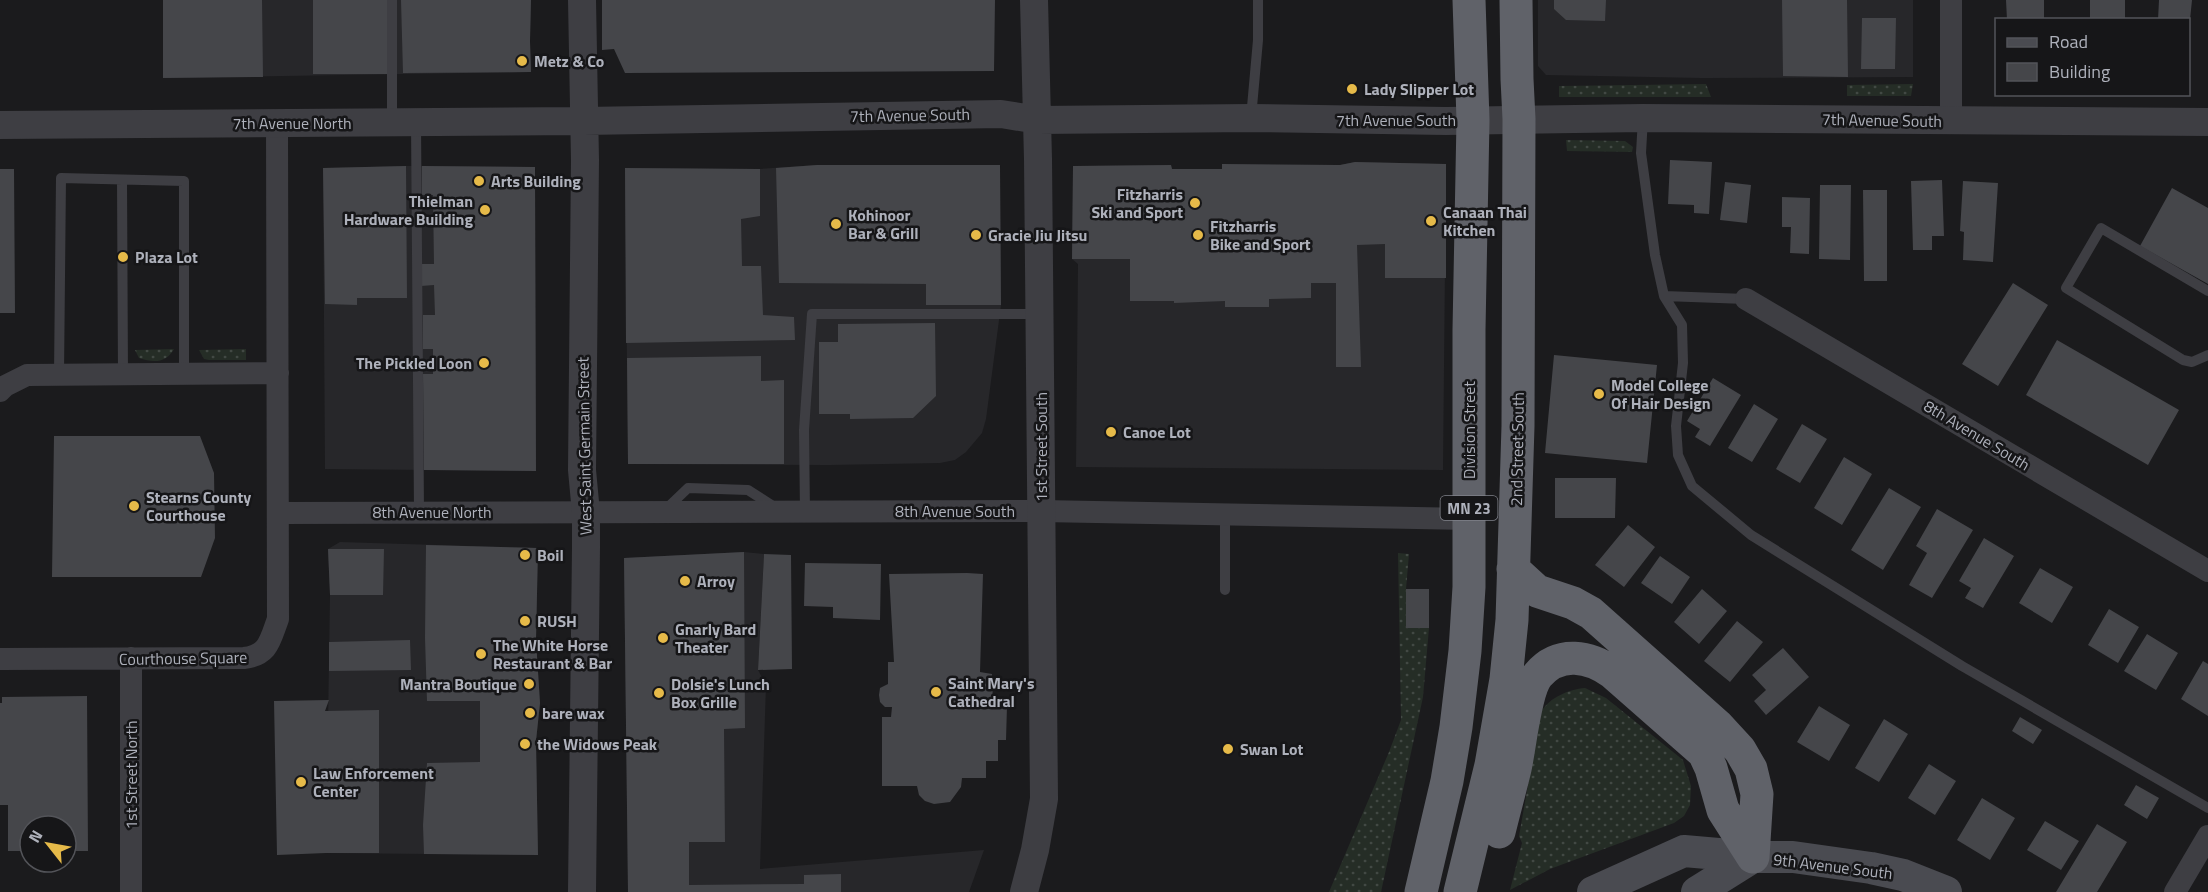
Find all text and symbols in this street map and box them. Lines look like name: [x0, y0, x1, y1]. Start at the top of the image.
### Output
legend: [1995, 18, 2190, 96]
text: Road: [2049, 28, 2088, 55]
place label: Metz & Co: [534, 49, 604, 73]
marker: Metz & Co: [515, 54, 529, 68]
text: Building: [2049, 58, 2110, 85]
place label: Lady Slipper Lot: [1364, 77, 1474, 101]
marker: Lady Slipper Lot: [1345, 82, 1359, 96]
street label: 7th Avenue South: [850, 102, 970, 128]
street label: 7th Avenue South: [1822, 107, 1942, 133]
street label: 7th Avenue South: [1336, 108, 1456, 132]
street label: 7th Avenue North: [232, 111, 352, 135]
place label: Arts Building: [491, 169, 581, 193]
marker: Arts Building: [472, 174, 486, 188]
place label: Fitzharris Ski and Sport: [1091, 182, 1183, 224]
place label: Thielman Hardware Building: [344, 189, 473, 231]
marker: Fitzharris Ski and Sport: [1188, 196, 1202, 210]
place label: Canaan Thai Kitchen: [1443, 200, 1527, 242]
marker: Thielman Hardware Building: [478, 203, 492, 217]
place label: Kohinoor Bar & Grill: [848, 203, 919, 245]
place label: Fitzharris Bike and Sport: [1210, 214, 1311, 256]
marker: Canaan Thai Kitchen: [1424, 214, 1438, 228]
marker: Kohinoor Bar & Grill: [829, 217, 843, 231]
place label: Gracie Jiu Jitsu: [988, 223, 1087, 247]
marker: Gracie Jiu Jitsu: [969, 228, 983, 242]
marker: Fitzharris Bike and Sport: [1191, 228, 1205, 242]
place label: Plaza Lot: [135, 245, 198, 269]
marker: Plaza Lot: [116, 250, 130, 264]
place label: The Pickled Loon: [356, 351, 472, 375]
marker: The Pickled Loon: [477, 356, 491, 370]
street label: West Saint Germain Street: [570, 356, 598, 535]
place label: Model College Of Hair Design: [1611, 373, 1711, 415]
street label: Division Street: [1457, 381, 1481, 479]
marker: Model College Of Hair Design: [1592, 387, 1606, 401]
street label: 1st Street South: [1029, 392, 1053, 502]
street label: 2nd Street South: [1504, 392, 1530, 506]
street label: 8th Avenue South: [1919, 394, 2035, 476]
place label: Canoe Lot: [1123, 420, 1191, 444]
marker: Canoe Lot: [1104, 425, 1118, 439]
place label: Stearns County Courthouse: [146, 485, 251, 527]
road number: MN 23: [1440, 496, 1498, 520]
marker: Stearns County Courthouse: [127, 499, 141, 513]
street label: 8th Avenue South: [895, 499, 1015, 523]
street label: 8th Avenue North: [372, 500, 492, 524]
place label: Boil: [537, 543, 564, 567]
marker: Boil: [518, 548, 532, 562]
place label: Arroy: [697, 569, 735, 593]
marker: Arroy: [678, 574, 692, 588]
place label: RUSH: [537, 609, 577, 633]
marker: RUSH: [518, 614, 532, 628]
place label: Gnarly Bard Theater: [675, 617, 756, 659]
marker: Gnarly Bard Theater: [656, 631, 670, 645]
place label: The White Horse Restaurant & Bar: [493, 633, 612, 675]
street label: Courthouse Square: [119, 645, 247, 671]
marker: The White Horse Restaurant & Bar: [474, 647, 488, 661]
place label: Saint Mary's Cathedral: [948, 671, 1034, 713]
place label: Mantra Boutique: [400, 672, 517, 696]
place label: Dolsie's Lunch Box Grille: [671, 672, 770, 714]
marker: Mantra Boutique: [522, 677, 536, 691]
marker: Saint Mary's Cathedral: [929, 685, 943, 699]
marker: Dolsie's Lunch Box Grille: [652, 686, 666, 700]
place label: bare wax: [542, 701, 605, 725]
marker: bare wax: [523, 706, 537, 720]
street label: 1st Street North: [119, 720, 143, 830]
place label: the Widows Peak: [537, 732, 658, 756]
marker: the Widows Peak: [518, 737, 532, 751]
place label: Swan Lot: [1240, 737, 1304, 761]
marker: Swan Lot: [1221, 742, 1235, 756]
place label: Law Enforcement Center: [313, 761, 434, 803]
marker: Law Enforcement Center: [294, 775, 308, 789]
north arrow: [18, 814, 78, 874]
text: N: [22, 825, 48, 847]
street label: 9th Avenue South: [1772, 847, 1894, 885]

